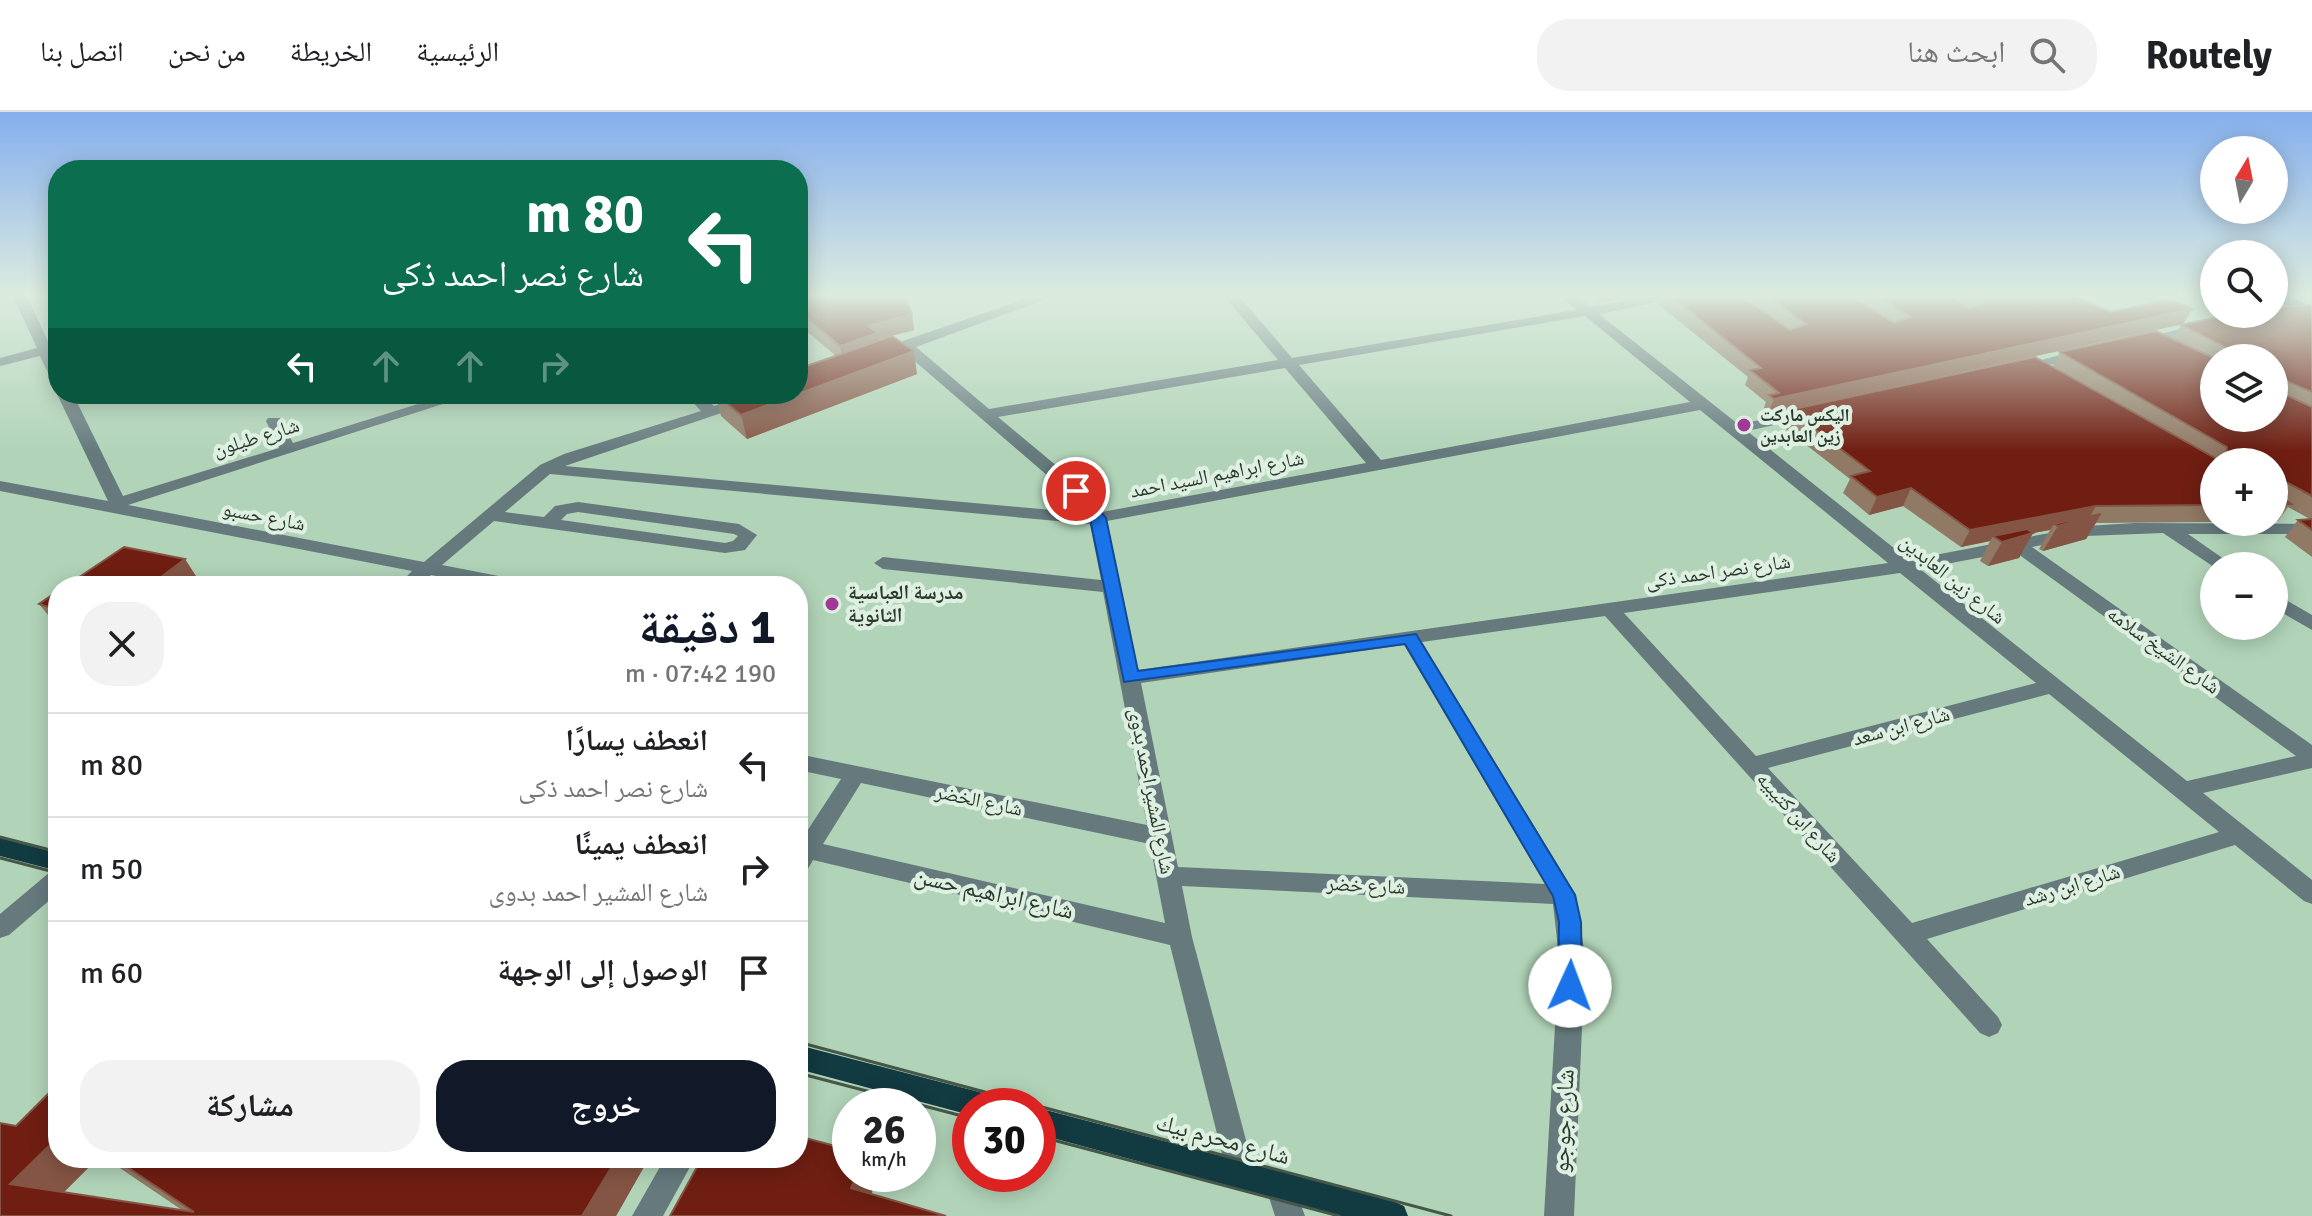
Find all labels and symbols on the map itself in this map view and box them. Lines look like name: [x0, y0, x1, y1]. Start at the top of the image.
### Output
north arrow: [2200, 136, 2288, 224]
place label: اليكس ماركت زين العابدين: [1760, 404, 1850, 447]
street label: شارع طيلون: [210, 413, 302, 462]
marker: اليكس ماركت زين العابدين: [1735, 416, 1753, 434]
street label: شارع ابراهيم السيد احمد: [1128, 445, 1306, 505]
pin: [1042, 457, 1110, 525]
street label: شارع حسبو: [220, 496, 307, 537]
street label: شارع زين العابدين: [1895, 529, 2011, 630]
street label: شارع نصر احمد ذكى: [1644, 549, 1792, 594]
place label: مدرسة العباسية الثانوية: [848, 580, 964, 628]
marker: مدرسة العباسية الثانوية: [823, 595, 841, 613]
street label: شارع الشيخ سلامه: [2103, 601, 2225, 700]
street label: شارع ابن سعد: [1850, 702, 1953, 751]
street label: شارع المشير احمد بدوى: [1123, 706, 1180, 876]
street label: شارع ابن كتيبيه: [1751, 767, 1846, 868]
street label: شارع الخضر: [932, 779, 1025, 822]
street label: شارع ابن رشد: [2021, 859, 2123, 912]
street label: شارع ابراهيم حسن: [911, 860, 1077, 927]
street label: شارع خضر: [1325, 871, 1406, 900]
position arrow: [1528, 944, 1612, 1028]
street label: شارع جوجو: [1545, 1068, 1581, 1174]
speed limit sign: 30: [952, 1088, 1056, 1192]
street label: شارع محرم بيك: [1152, 1107, 1293, 1172]

